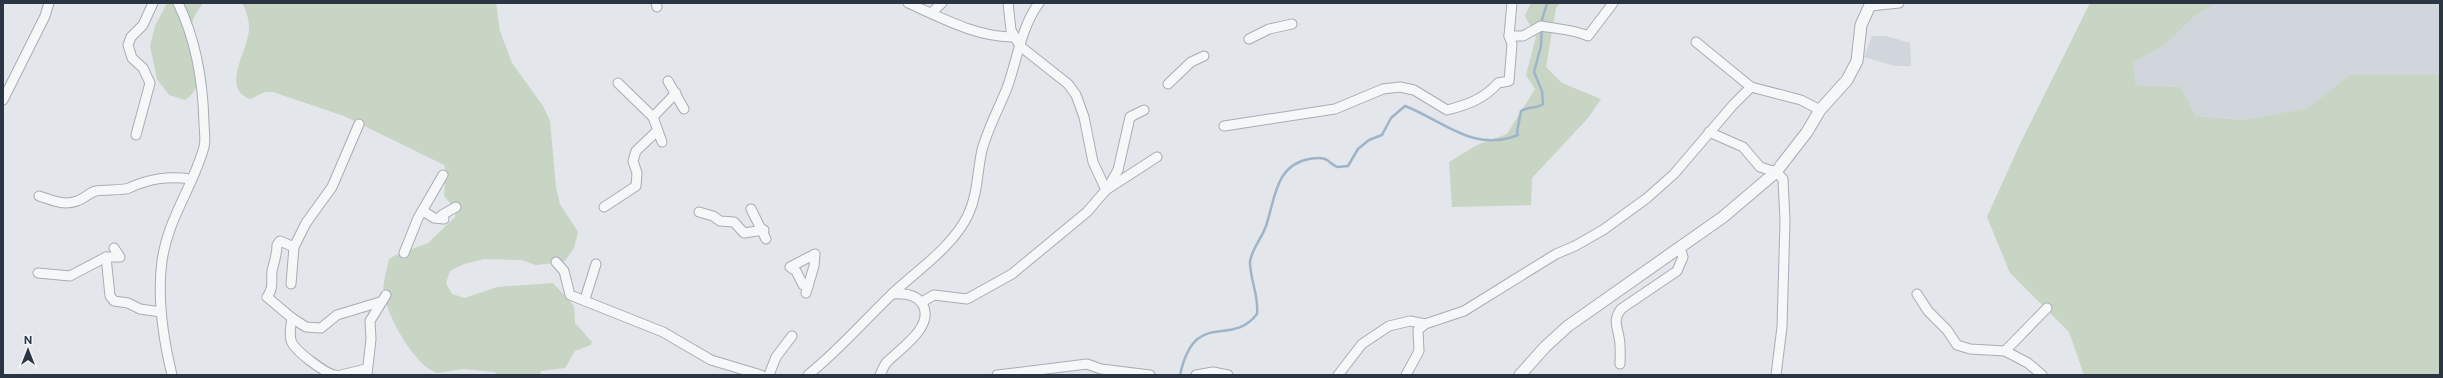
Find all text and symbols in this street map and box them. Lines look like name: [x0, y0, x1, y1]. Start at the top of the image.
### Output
north arrow: [8, 330, 48, 370]
text: N: [24, 334, 32, 346]

